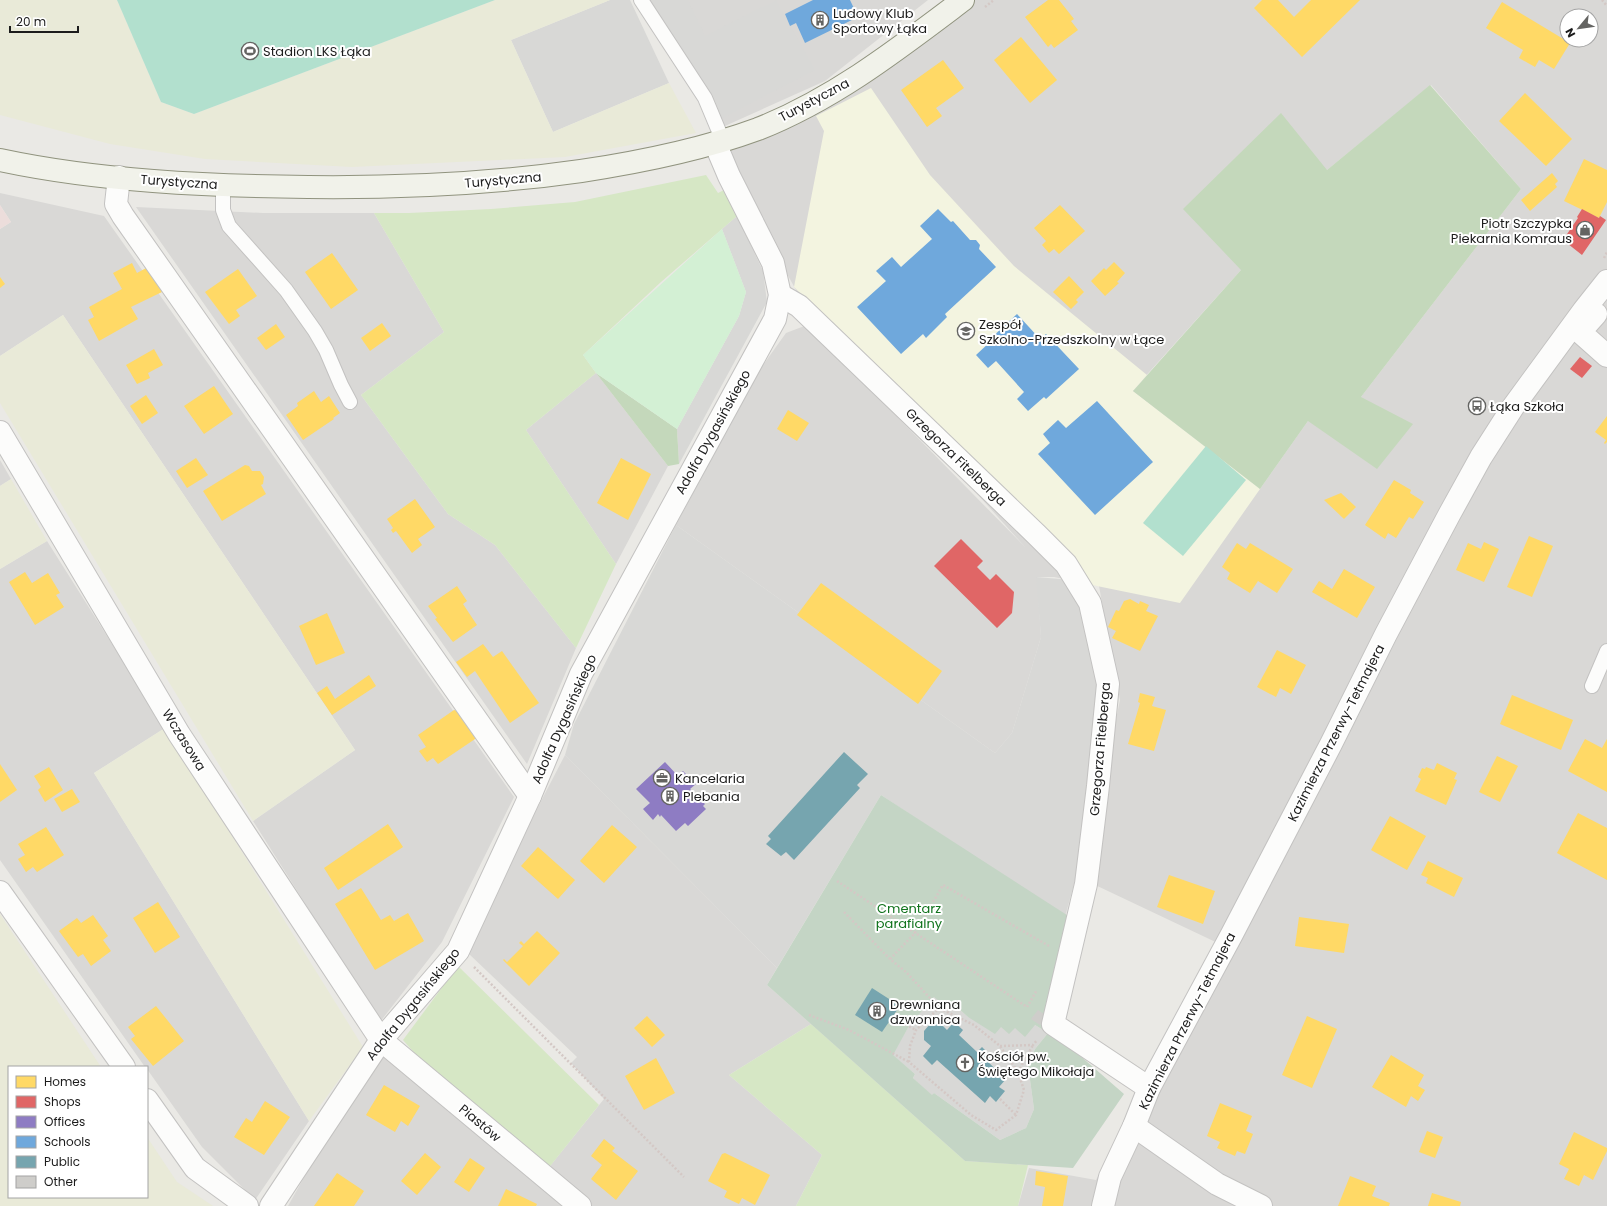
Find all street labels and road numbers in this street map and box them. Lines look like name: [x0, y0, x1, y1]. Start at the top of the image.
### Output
street label: Turystyczna: [775, 73, 853, 127]
street label: Turystyczna: [464, 167, 542, 193]
street label: Turystyczna: [140, 170, 218, 194]
street label: Adolfa Dygasińskiego: [671, 366, 755, 498]
street label: Grzegorza Fitelberga: [901, 404, 1011, 510]
street label: Kazimierza Przerwy-Tetmajera: [1283, 641, 1389, 825]
street label: Adolfa Dygasińskiego: [527, 651, 601, 787]
street label: Grzegorza Fitelberga: [1085, 681, 1115, 817]
street label: Wczasowa: [157, 705, 211, 775]
street label: Kazimierza Przerwy-Tetmajera: [1134, 929, 1240, 1113]
street label: Adolfa Dygasińskiego: [362, 944, 464, 1064]
street label: Piastów: [455, 1100, 506, 1147]

